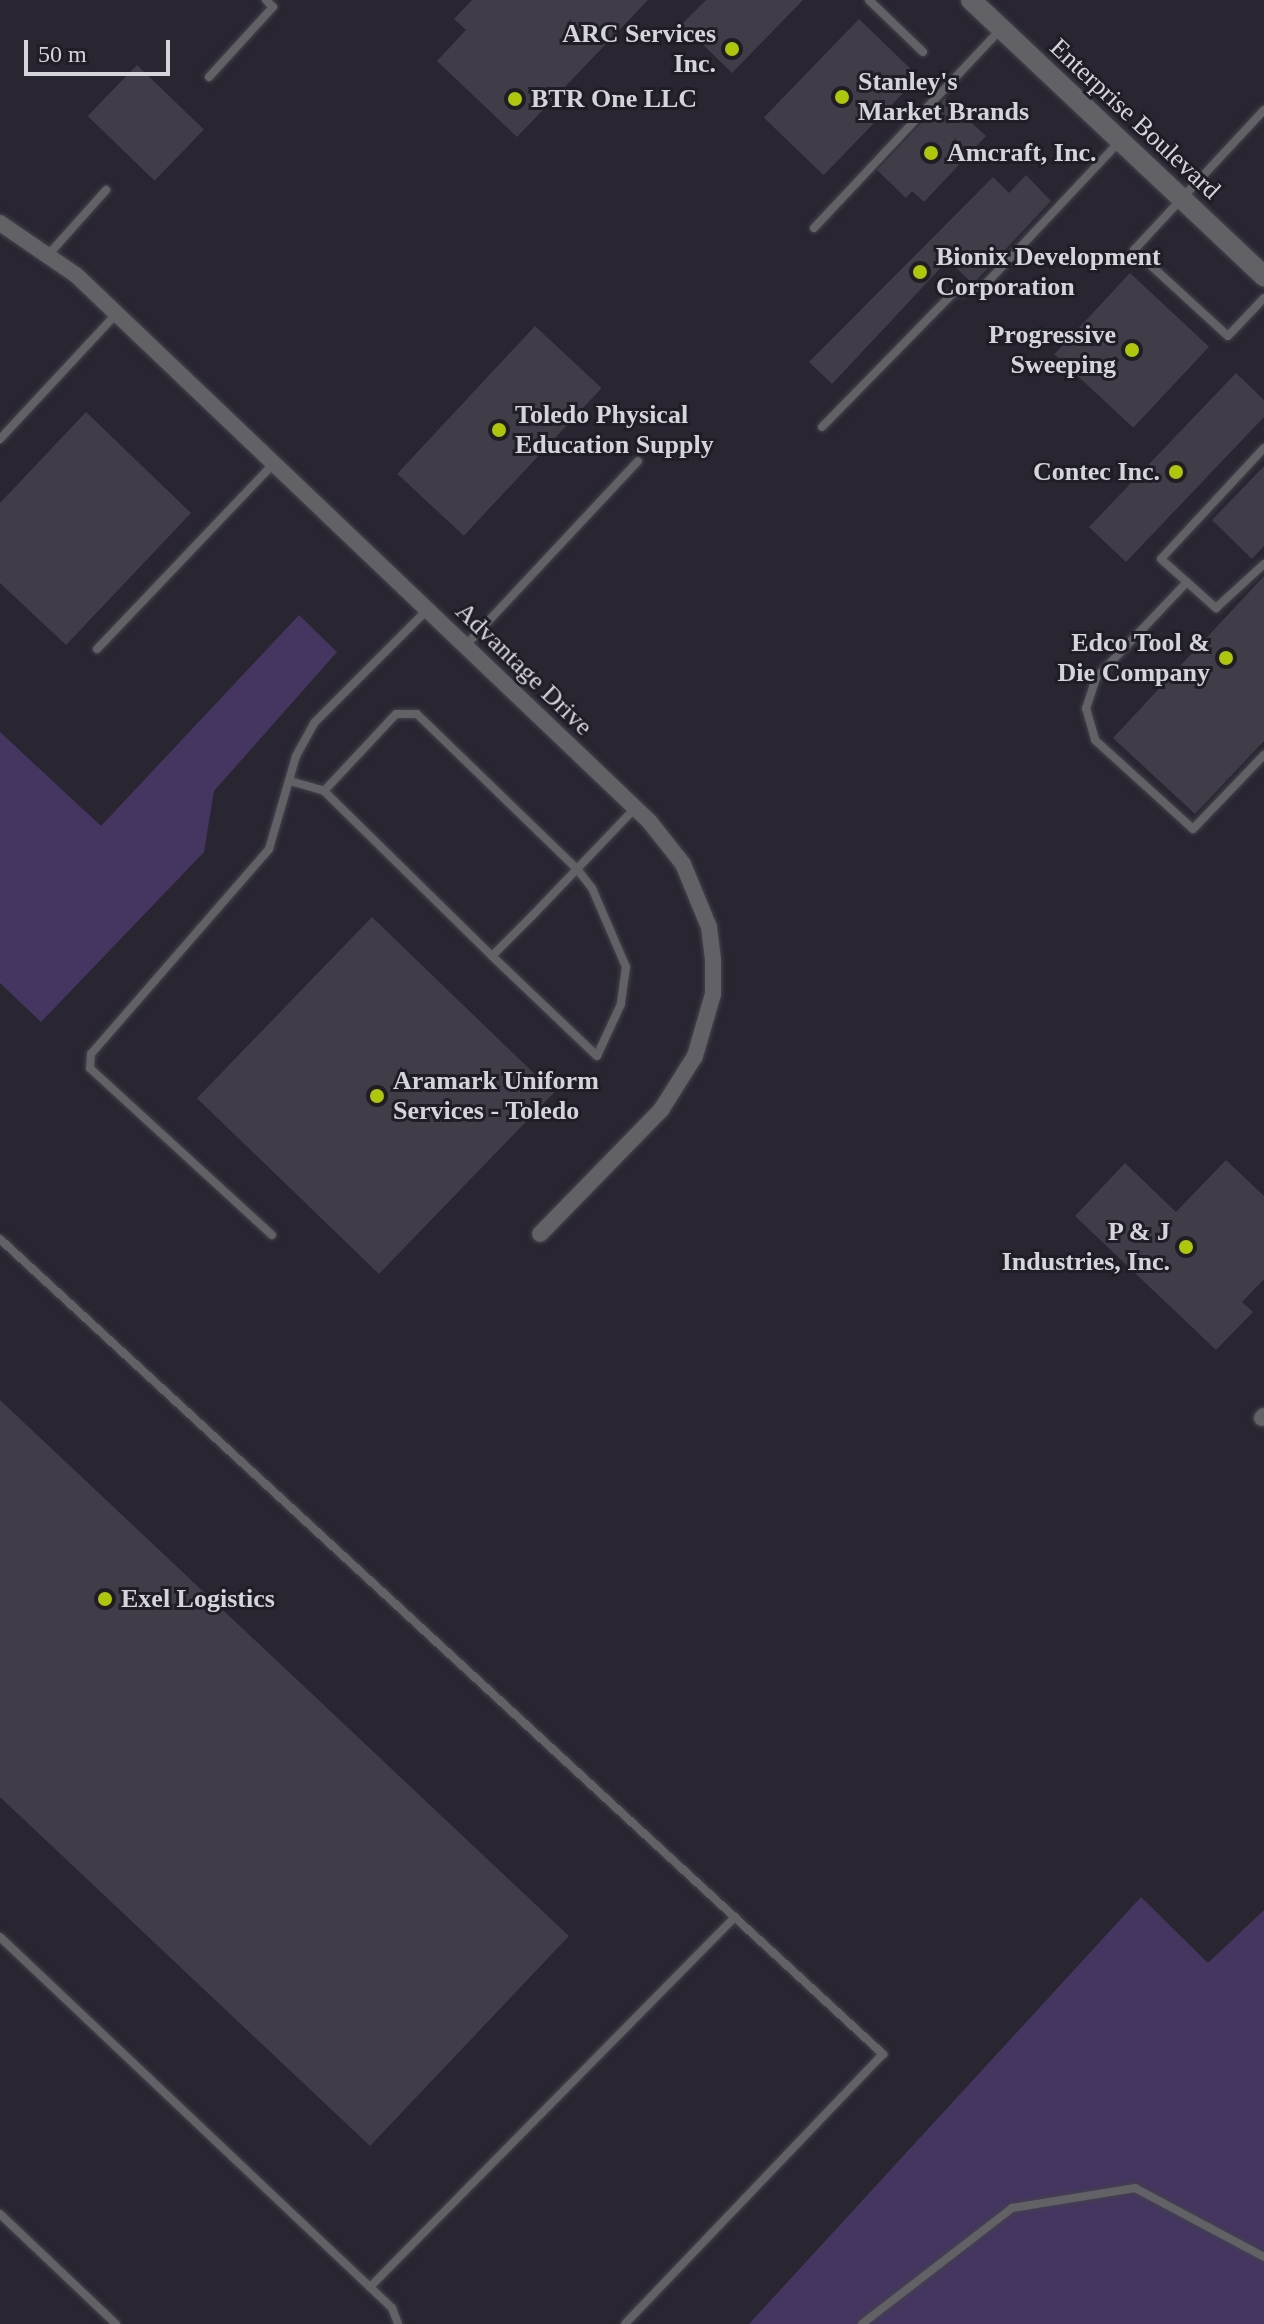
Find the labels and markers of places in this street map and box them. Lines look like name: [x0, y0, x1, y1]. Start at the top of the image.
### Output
place label: ARC Services Inc.: [562, 18, 716, 80]
marker: ARC Services Inc.: [723, 40, 741, 58]
place label: Stanley's Market Brands: [858, 66, 1029, 128]
place label: BTR One LLC: [531, 83, 697, 115]
marker: Stanley's Market Brands: [833, 88, 851, 106]
marker: BTR One LLC: [506, 90, 524, 108]
place label: Amcraft, Inc.: [947, 137, 1096, 169]
marker: Amcraft, Inc.: [922, 144, 940, 162]
place label: Bionix Development Corporation: [936, 241, 1161, 302]
marker: Bionix Development Corporation: [911, 263, 929, 281]
place label: Progressive Sweeping: [988, 319, 1116, 380]
marker: Progressive Sweeping: [1123, 341, 1141, 359]
place label: Toledo Physical Education Supply: [515, 399, 714, 460]
marker: Toledo Physical Education Supply: [490, 421, 508, 439]
place label: Contec Inc.: [1033, 456, 1160, 488]
marker: Contec Inc.: [1167, 463, 1185, 481]
place label: Edco Tool & Die Company: [1058, 627, 1210, 688]
marker: Edco Tool & Die Company: [1217, 649, 1235, 667]
place label: Aramark Uniform Services - Toledo: [393, 1065, 599, 1126]
marker: Aramark Uniform Services - Toledo: [368, 1087, 386, 1105]
place label: P & J Industries, Inc.: [1002, 1216, 1170, 1278]
marker: P & J Industries, Inc.: [1177, 1238, 1195, 1256]
place label: Exel Logistics: [121, 1583, 275, 1615]
marker: Exel Logistics: [96, 1590, 114, 1608]

